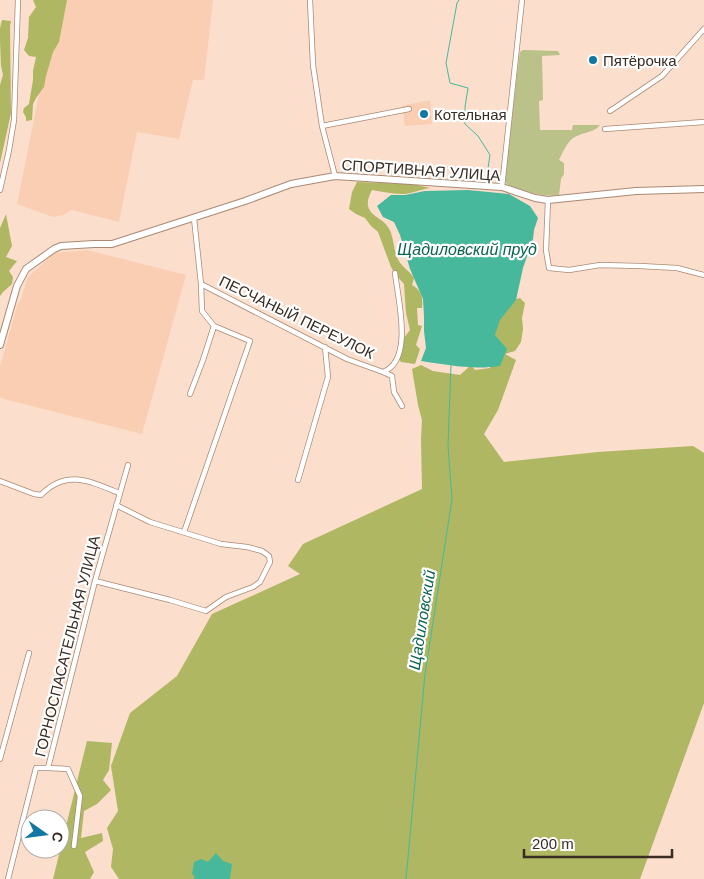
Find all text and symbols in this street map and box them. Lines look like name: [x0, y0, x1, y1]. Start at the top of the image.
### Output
place label: Пятёрочка: [603, 52, 677, 69]
marker: Пятёрочка: [587, 54, 599, 66]
place label: Котельная: [434, 106, 507, 123]
marker: Котельная: [418, 108, 430, 120]
street label: СПОРТИВНАЯ УЛИЦА: [341, 156, 501, 184]
water label: Щадиловский пруд: [397, 241, 537, 258]
street label: ПЕСЧАНЫЙ ПЕРЕУЛОК: [217, 272, 377, 362]
street label: ГОРНОСПАСАТЕЛЬНАЯ УЛИЦА: [31, 534, 103, 758]
water label: Щадиловский: [406, 569, 438, 671]
north arrow: [20, 809, 70, 859]
scale bar: [524, 826, 672, 858]
text: С: [49, 830, 67, 844]
text: 200 m: [532, 835, 574, 852]

